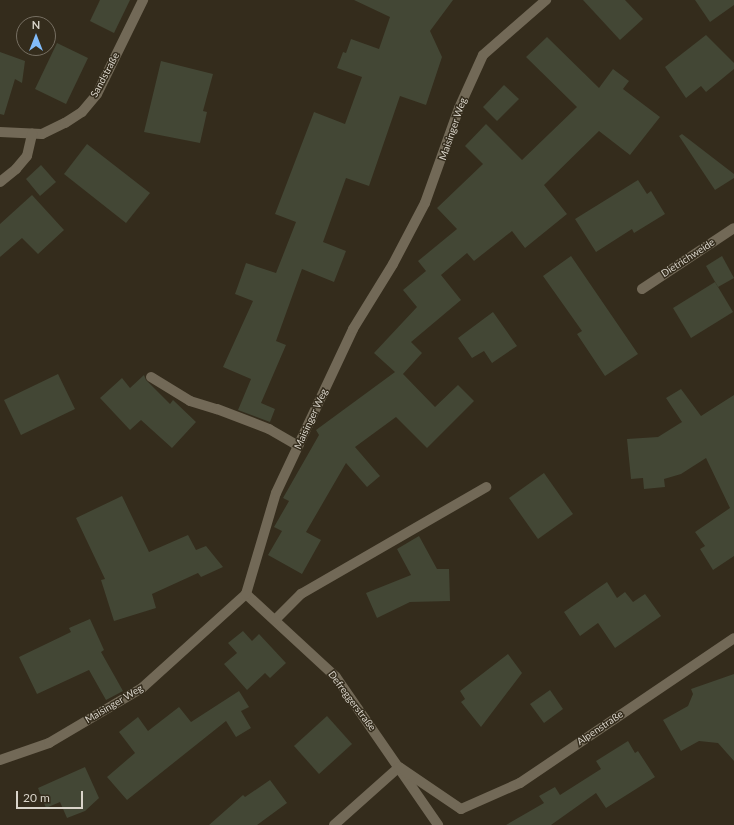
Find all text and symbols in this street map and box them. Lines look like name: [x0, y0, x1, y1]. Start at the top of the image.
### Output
north arrow: [16, 16, 56, 56]
text: N: [32, 18, 40, 31]
street label: Sandstraße: [88, 51, 122, 99]
street label: Maisinger Weg: [437, 96, 469, 162]
street label: Dietrichweide: [659, 236, 717, 280]
street label: Maisinger Weg: [292, 387, 330, 451]
street label: Defreggerstraße: [326, 669, 378, 733]
street label: Maisinger Weg: [83, 682, 145, 726]
street label: Alpenstraße: [575, 708, 625, 748]
scale bar: [18, 783, 85, 809]
text: 20 m: [23, 790, 50, 805]

